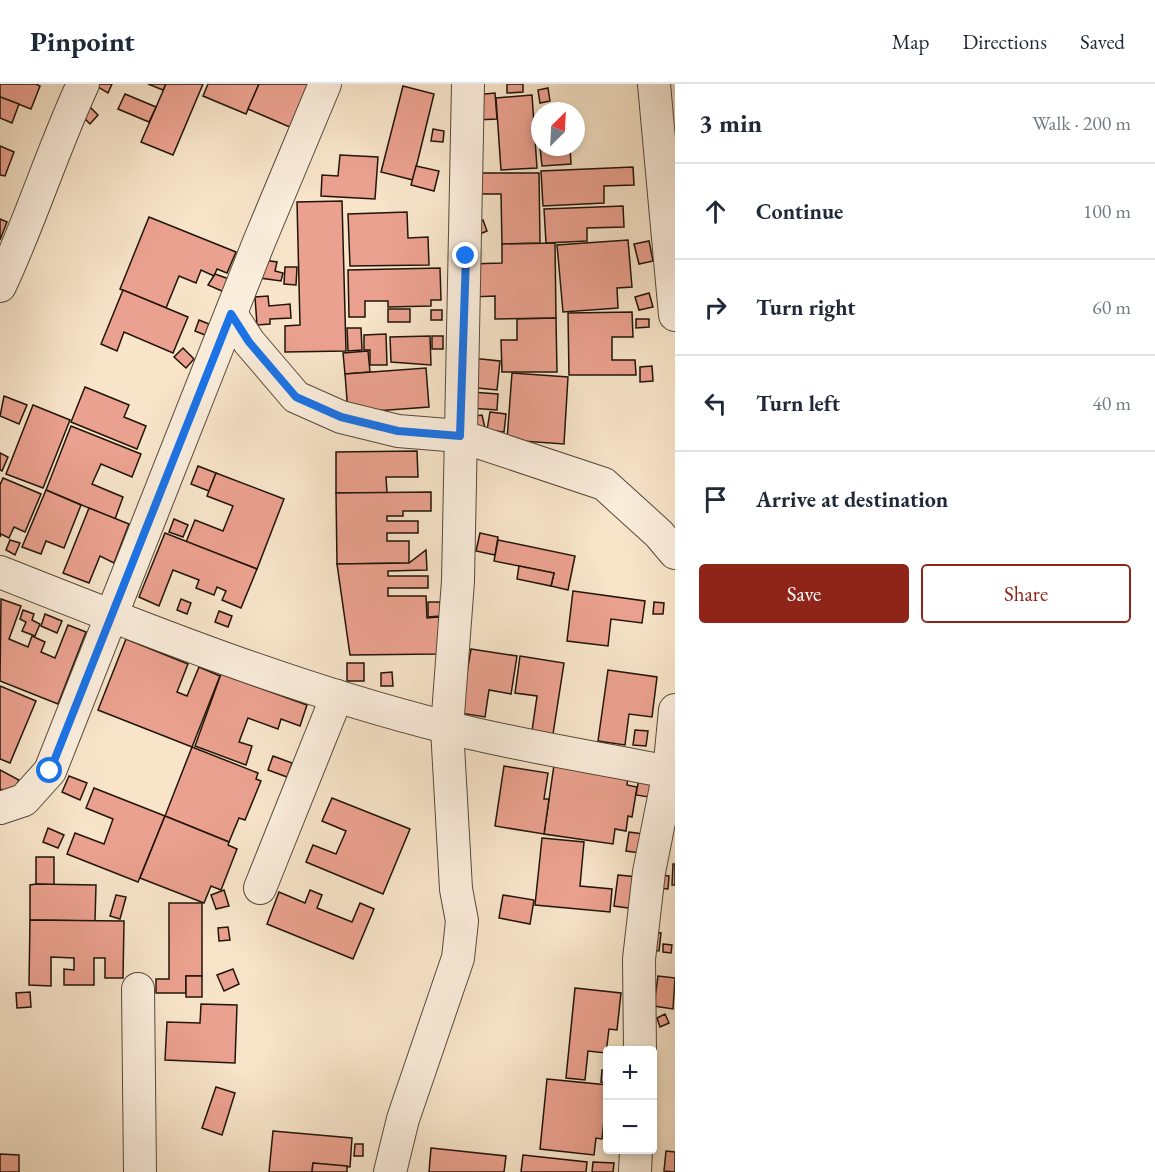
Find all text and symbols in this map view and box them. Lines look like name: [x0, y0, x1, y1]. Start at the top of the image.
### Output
text: Pinpoint: [30, 23, 135, 59]
text: Map: [892, 28, 929, 55]
text: Directions: [962, 28, 1047, 55]
text: Saved: [1080, 28, 1125, 55]
north arrow: [531, 102, 585, 156]
text: 3 min: [699, 106, 762, 140]
text: Walk · 200 m: [1032, 110, 1131, 136]
icon: ahead: [699, 195, 732, 228]
text: Continue: [756, 197, 843, 226]
text: 100 m: [1083, 198, 1131, 224]
route end: [452, 242, 478, 268]
icon: right: [699, 291, 732, 324]
text: Turn right: [756, 293, 855, 322]
text: 60 m: [1092, 294, 1131, 320]
icon: left: [699, 387, 732, 420]
text: Turn left: [756, 389, 840, 418]
text: 40 m: [1092, 390, 1131, 416]
icon: arrive: [699, 483, 732, 516]
text: Arrive at destination: [756, 485, 948, 514]
button: Save: [699, 564, 909, 623]
button: Share: [921, 564, 1131, 623]
route start: [36, 757, 62, 783]
map controls: [603, 1046, 657, 1154]
button: +: [603, 1046, 657, 1100]
button: −: [603, 1100, 657, 1154]

